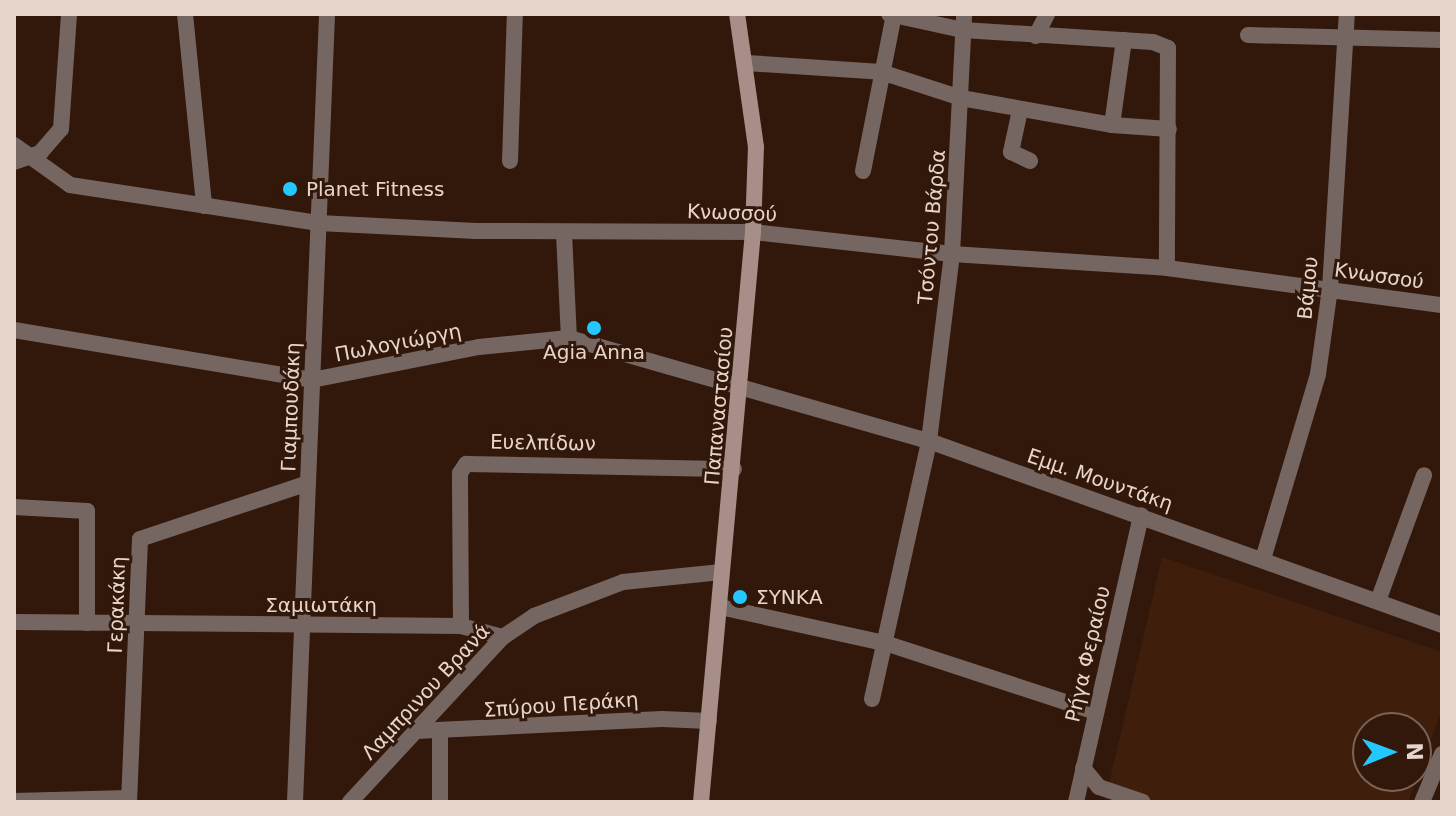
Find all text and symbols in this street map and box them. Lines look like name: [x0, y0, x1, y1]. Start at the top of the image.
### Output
street label: Τσόντου Βάρδα: [913, 148, 951, 306]
place label: Planet Fitness: [306, 177, 444, 201]
marker: Planet Fitness: [281, 180, 299, 198]
street label: Κνωσσού: [687, 199, 777, 227]
street label: Βάμου: [1293, 255, 1323, 321]
street label: Κνωσσού: [1333, 258, 1425, 294]
street label: Πωλογιώργη: [333, 319, 463, 367]
marker: Agia Anna: [585, 319, 603, 337]
street label: Παπαναστασίου: [700, 326, 738, 486]
place label: Agia Anna: [543, 340, 645, 364]
street label: Γιαμπουδάκη: [277, 342, 305, 472]
street label: Ευελπίδων: [490, 430, 596, 456]
street label: Εμμ. Μουντάκη: [1024, 444, 1176, 516]
street label: Γερακάκη: [103, 556, 131, 654]
street label: Ρήγα Φεραίου: [1061, 584, 1115, 724]
place label: ΣΥΝΚΑ: [756, 585, 823, 609]
marker: ΣΥΝΚΑ: [731, 588, 749, 606]
street label: Σαμιωτάκη: [265, 593, 377, 617]
street label: Λαμπρινου Βρανά: [357, 619, 495, 765]
street label: Σπύρου Περάκη: [483, 688, 639, 722]
north arrow: [1352, 712, 1432, 792]
text: N: [1402, 742, 1427, 761]

